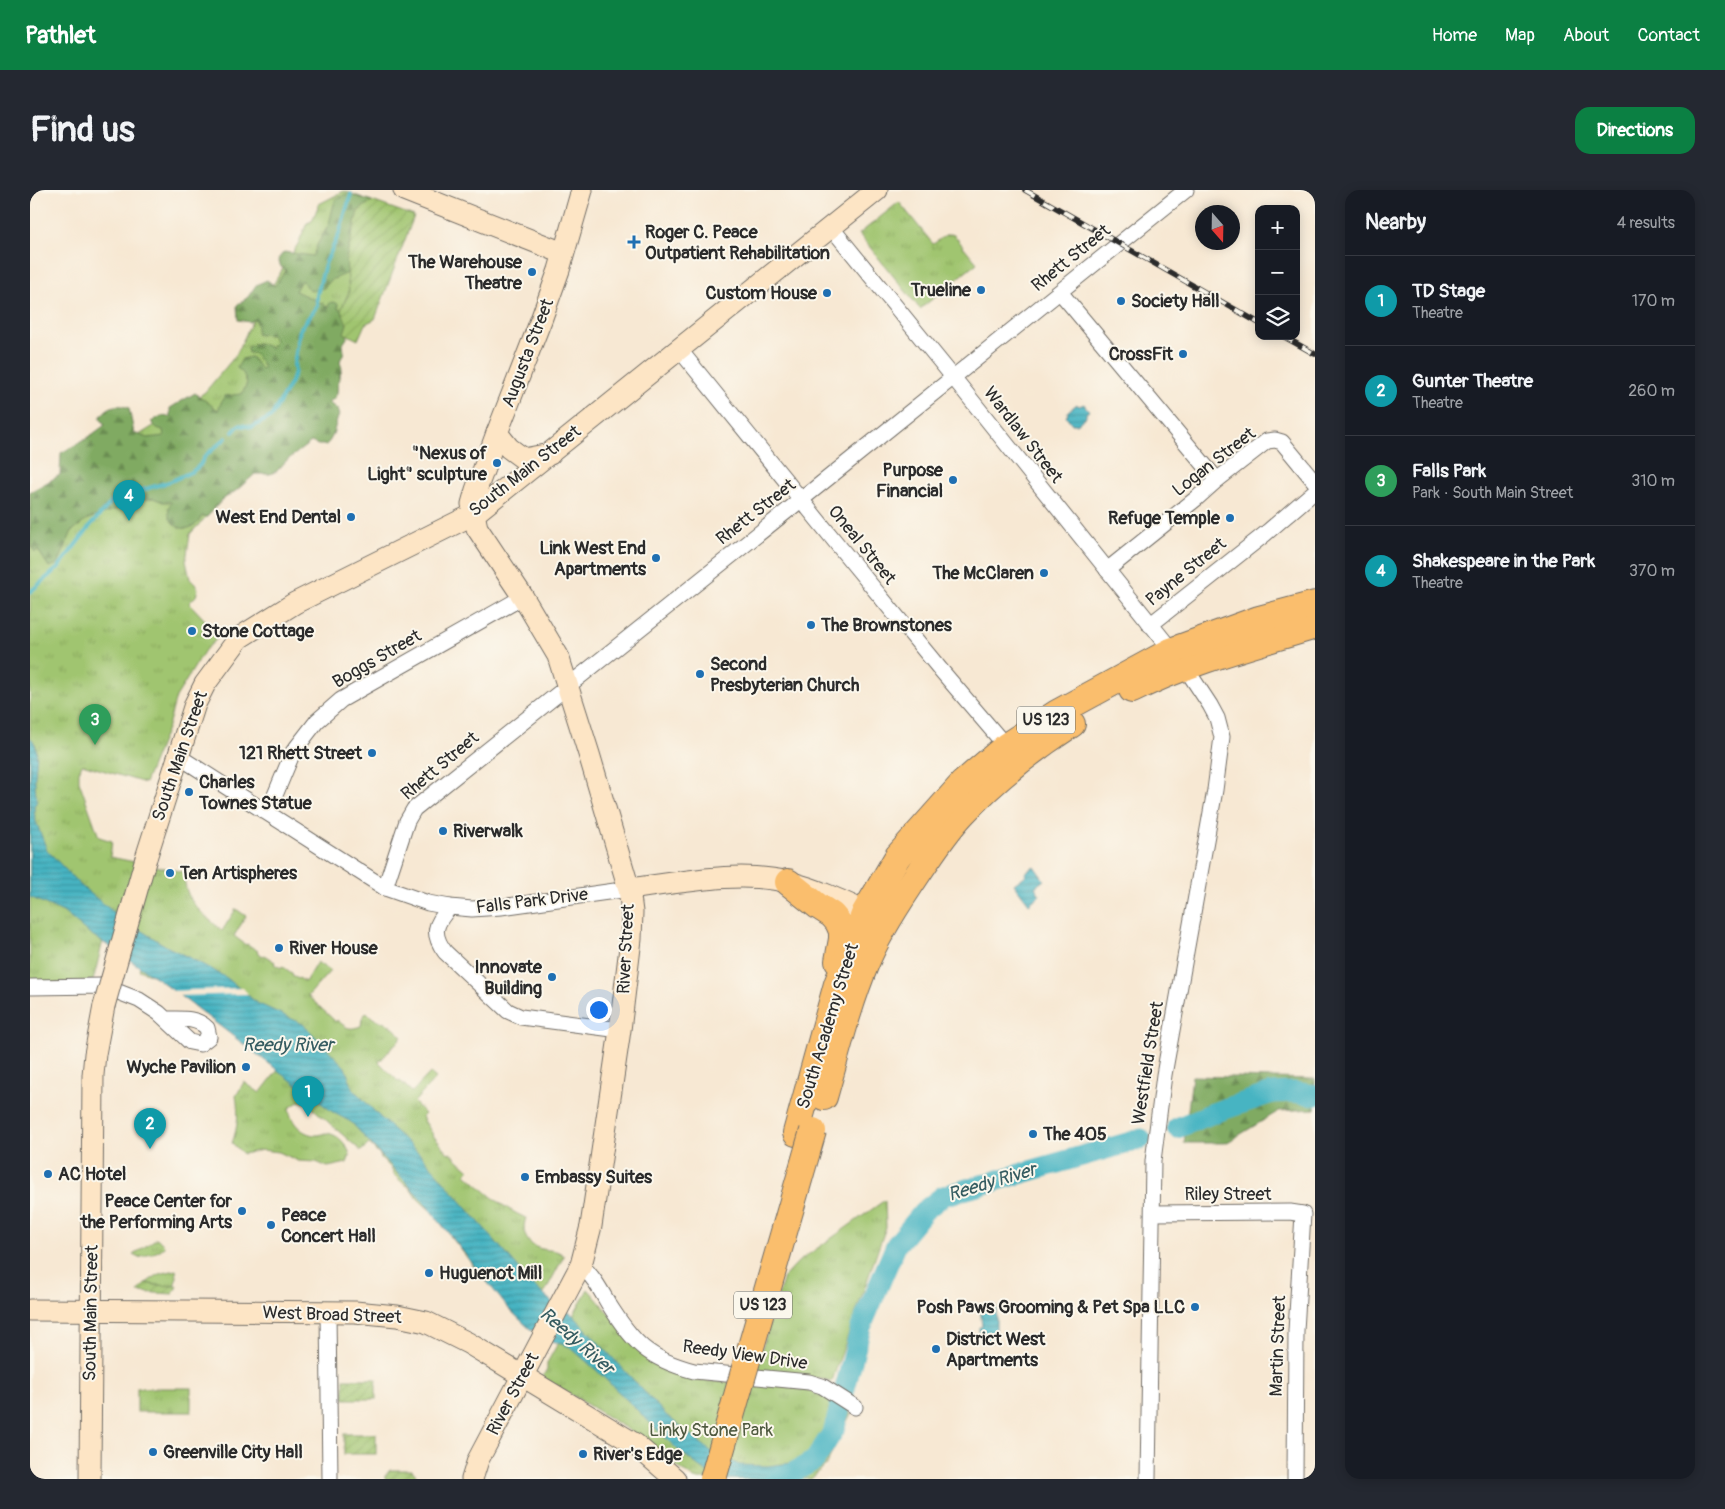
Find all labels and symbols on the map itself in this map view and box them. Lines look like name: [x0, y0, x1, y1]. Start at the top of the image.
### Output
north arrow: [1195, 205, 1240, 250]
street label: Rhett Street: [1027, 219, 1116, 297]
place label: Roger C. Peace Outpatient Rehabilitation: [645, 221, 830, 265]
marker: Roger C. Peace Outpatient Rehabilitation: [627, 235, 641, 249]
place label: The Warehouse Theatre: [407, 251, 523, 295]
marker: The Warehouse Theatre: [526, 266, 538, 278]
place label: Trueline: [910, 279, 972, 302]
place label: Custom House: [705, 282, 818, 305]
marker: Trueline: [975, 284, 987, 296]
marker: Custom House: [821, 287, 833, 299]
place label: Society Hall: [1131, 290, 1220, 313]
street label: Augusta Street: [497, 295, 560, 411]
marker: Society Hall: [1115, 295, 1127, 307]
place label: CrossFit: [1109, 343, 1174, 366]
marker: CrossFit: [1177, 348, 1189, 360]
street label: Wardlaw Street: [978, 382, 1068, 488]
street label: South Main Street: [464, 420, 586, 522]
street label: Logan Street: [1168, 422, 1261, 502]
place label: "Nexus of Light" sculpture: [367, 442, 488, 486]
marker: "Nexus of Light" sculpture: [491, 457, 503, 469]
place label: Purpose Financial: [876, 459, 944, 503]
street label: Rhett Street: [712, 473, 801, 550]
marker: Purpose Financial: [947, 474, 959, 486]
pin: 4: [113, 480, 145, 521]
street label: Oneal Street: [823, 501, 902, 590]
place label: West End Dental: [216, 506, 341, 529]
place label: Refuge Temple: [1108, 507, 1221, 530]
marker: West End Dental: [345, 511, 357, 523]
marker: Refuge Temple: [1224, 512, 1236, 524]
street label: Payne Street: [1141, 532, 1232, 611]
place label: Link West End Apartments: [539, 537, 647, 581]
marker: Link West End Apartments: [650, 552, 662, 564]
place label: The McClaren: [931, 562, 1034, 585]
marker: The McClaren: [1038, 567, 1050, 579]
place label: The Brownstones: [820, 614, 953, 637]
marker: The Brownstones: [805, 619, 817, 631]
place label: Stone Cottage: [202, 620, 315, 643]
street label: Boggs Street: [328, 624, 426, 694]
marker: Stone Cottage: [186, 625, 198, 637]
place label: Second Presbyterian Church: [710, 653, 860, 697]
marker: Second Presbyterian Church: [694, 668, 706, 680]
street label: South Main Street: [147, 687, 213, 824]
pin: 3: [79, 704, 111, 745]
road number: US 123: [1017, 706, 1075, 734]
street label: Rhett Street: [396, 726, 484, 805]
place label: 121 Rhett Street: [239, 742, 363, 765]
marker: 121 Rhett Street: [366, 747, 378, 759]
place label: Charles Townes Statue: [198, 771, 313, 815]
marker: Charles Townes Statue: [183, 786, 195, 798]
place label: Riverwalk: [453, 820, 523, 843]
marker: Riverwalk: [437, 825, 449, 837]
place label: Ten Artispheres: [179, 862, 298, 885]
marker: Ten Artispheres: [164, 867, 176, 879]
street label: Falls Park Drive: [475, 883, 589, 919]
street label: River Street: [612, 903, 640, 995]
place label: River House: [289, 937, 379, 960]
street label: South Academy Street: [792, 940, 864, 1112]
marker: River House: [273, 942, 285, 954]
place label: Innovate Building: [474, 956, 543, 1000]
marker: Innovate Building: [546, 971, 558, 983]
your location: [586, 997, 612, 1023]
street label: Westfield Street: [1127, 999, 1169, 1126]
water label: Reedy River: [243, 1033, 336, 1057]
place label: Wyche Pavilion: [127, 1056, 236, 1079]
marker: Wyche Pavilion: [240, 1061, 252, 1073]
pin: 1: [292, 1076, 324, 1117]
pin: 2: [134, 1108, 166, 1149]
place label: The 405: [1042, 1123, 1107, 1146]
marker: The 405: [1027, 1128, 1039, 1140]
water label: Reedy River: [945, 1157, 1041, 1207]
place label: AC Hotel: [58, 1163, 126, 1186]
place label: Embassy Suites: [535, 1166, 653, 1189]
marker: AC Hotel: [42, 1168, 54, 1180]
marker: Embassy Suites: [519, 1171, 531, 1183]
street label: Riley Street: [1184, 1183, 1272, 1206]
place label: Peace Center for the Performing Arts: [79, 1190, 233, 1234]
place label: Peace Concert Hall: [281, 1204, 376, 1248]
marker: Peace Center for the Performing Arts: [236, 1205, 248, 1217]
marker: Peace Concert Hall: [265, 1219, 277, 1231]
street label: South Main Street: [78, 1244, 104, 1381]
place label: Huguenot Mill: [439, 1262, 542, 1285]
marker: Huguenot Mill: [423, 1267, 435, 1279]
road number: US 123: [734, 1292, 792, 1318]
street label: Martin Street: [1265, 1294, 1291, 1397]
place label: Posh Paws Grooming & Pet Spa LLC: [917, 1296, 1185, 1319]
street label: West Broad Street: [262, 1301, 403, 1329]
marker: Posh Paws Grooming & Pet Spa LLC: [1189, 1301, 1201, 1313]
water label: Reedy River: [535, 1302, 621, 1381]
place label: District West Apartments: [946, 1328, 1046, 1372]
street label: Reedy View Drive: [681, 1335, 809, 1375]
marker: District West Apartments: [930, 1343, 942, 1355]
street label: River Street: [482, 1348, 545, 1439]
park label: Linky Stone Park: [649, 1419, 774, 1442]
place label: Greenville City Hall: [163, 1441, 303, 1464]
place label: River's Edge: [593, 1443, 683, 1466]
marker: Greenville City Hall: [147, 1446, 159, 1458]
marker: River's Edge: [577, 1448, 589, 1460]

